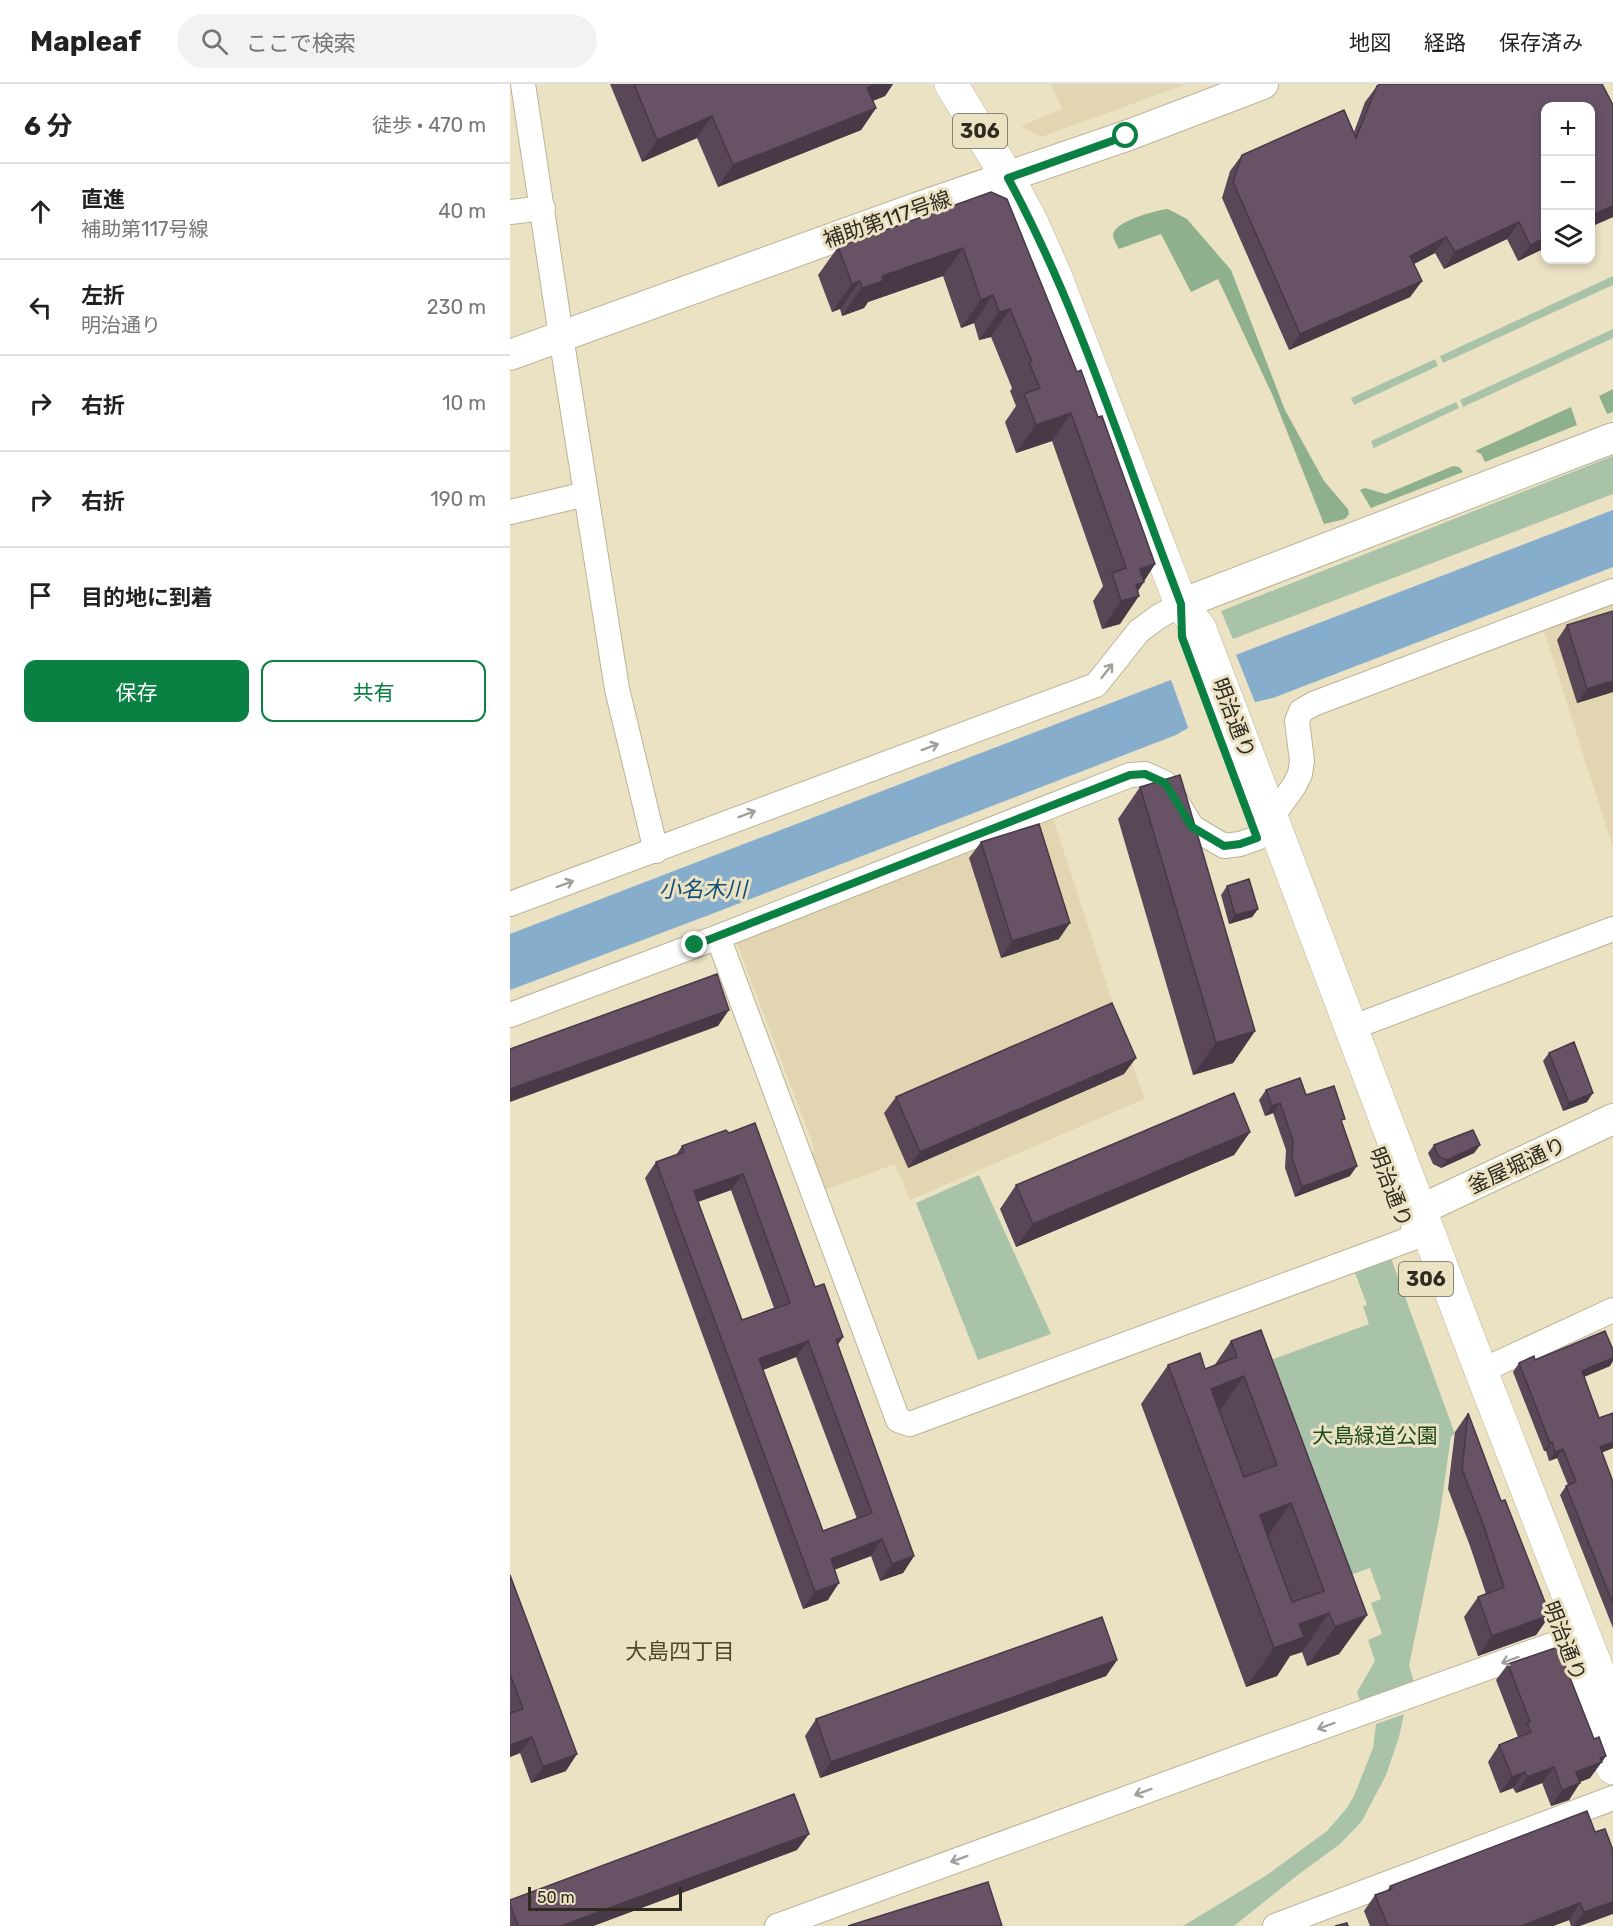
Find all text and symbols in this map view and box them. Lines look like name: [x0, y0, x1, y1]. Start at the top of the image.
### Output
search box: [177, 14, 597, 68]
text: Mapleaf: [30, 25, 141, 58]
icon: search: [198, 25, 231, 58]
text: ここで検索: [246, 30, 356, 57]
text: 地図: [1349, 30, 1391, 55]
text: 経路: [1424, 30, 1466, 55]
text: 保存済み: [1499, 30, 1583, 55]
map controls: [1541, 102, 1595, 264]
button: +: [1541, 102, 1595, 156]
text: 6 分: [24, 111, 72, 142]
text: 徒歩 · 470 m: [372, 113, 486, 137]
road number: 306: [953, 114, 1007, 148]
route start: [1112, 122, 1138, 148]
button: −: [1541, 156, 1595, 210]
street label: 補助第117号線: [820, 185, 954, 253]
text: 直進: [81, 186, 125, 213]
icon: ahead: [24, 195, 57, 228]
text: 40 m: [438, 199, 486, 223]
button: layers: [1541, 210, 1595, 264]
text: 補助第117号線: [81, 217, 208, 241]
text: 左折: [81, 282, 125, 309]
icon: left: [24, 291, 57, 324]
text: 230 m: [427, 295, 486, 319]
text: 明治通り: [81, 313, 161, 337]
icon: right: [24, 387, 57, 420]
text: 10 m: [442, 391, 486, 415]
text: 右折: [81, 392, 125, 419]
icon: right: [24, 483, 57, 516]
text: 190 m: [430, 487, 486, 511]
text: 右折: [81, 488, 125, 515]
icon: arrive: [24, 579, 57, 612]
text: 目的地に到着: [81, 584, 213, 611]
button: 保存: [24, 660, 249, 722]
button: 共有: [261, 660, 486, 722]
one-way arrow: [1100, 664, 1113, 680]
street label: 明治通り: [1207, 674, 1261, 762]
one-way arrow: [920, 740, 939, 751]
one-way arrow: [737, 808, 756, 819]
water label: 小名木川: [659, 876, 749, 903]
one-way arrow: [555, 878, 574, 889]
route end: [681, 931, 707, 957]
street label: 釜屋堀通り: [1464, 1131, 1570, 1199]
street label: 明治通り: [1364, 1143, 1418, 1231]
road number: 306: [1399, 1262, 1453, 1296]
park label: 大島緑道公園: [1312, 1423, 1438, 1448]
street label: 明治通り: [1538, 1597, 1592, 1685]
district label: 大島四丁目: [625, 1638, 735, 1665]
one-way arrow: [1501, 1655, 1519, 1666]
one-way arrow: [1317, 1721, 1336, 1732]
one-way arrow: [1134, 1788, 1152, 1799]
one-way arrow: [951, 1855, 969, 1866]
scale bar: [528, 1884, 682, 1912]
text: 50 m: [537, 1888, 575, 1907]

